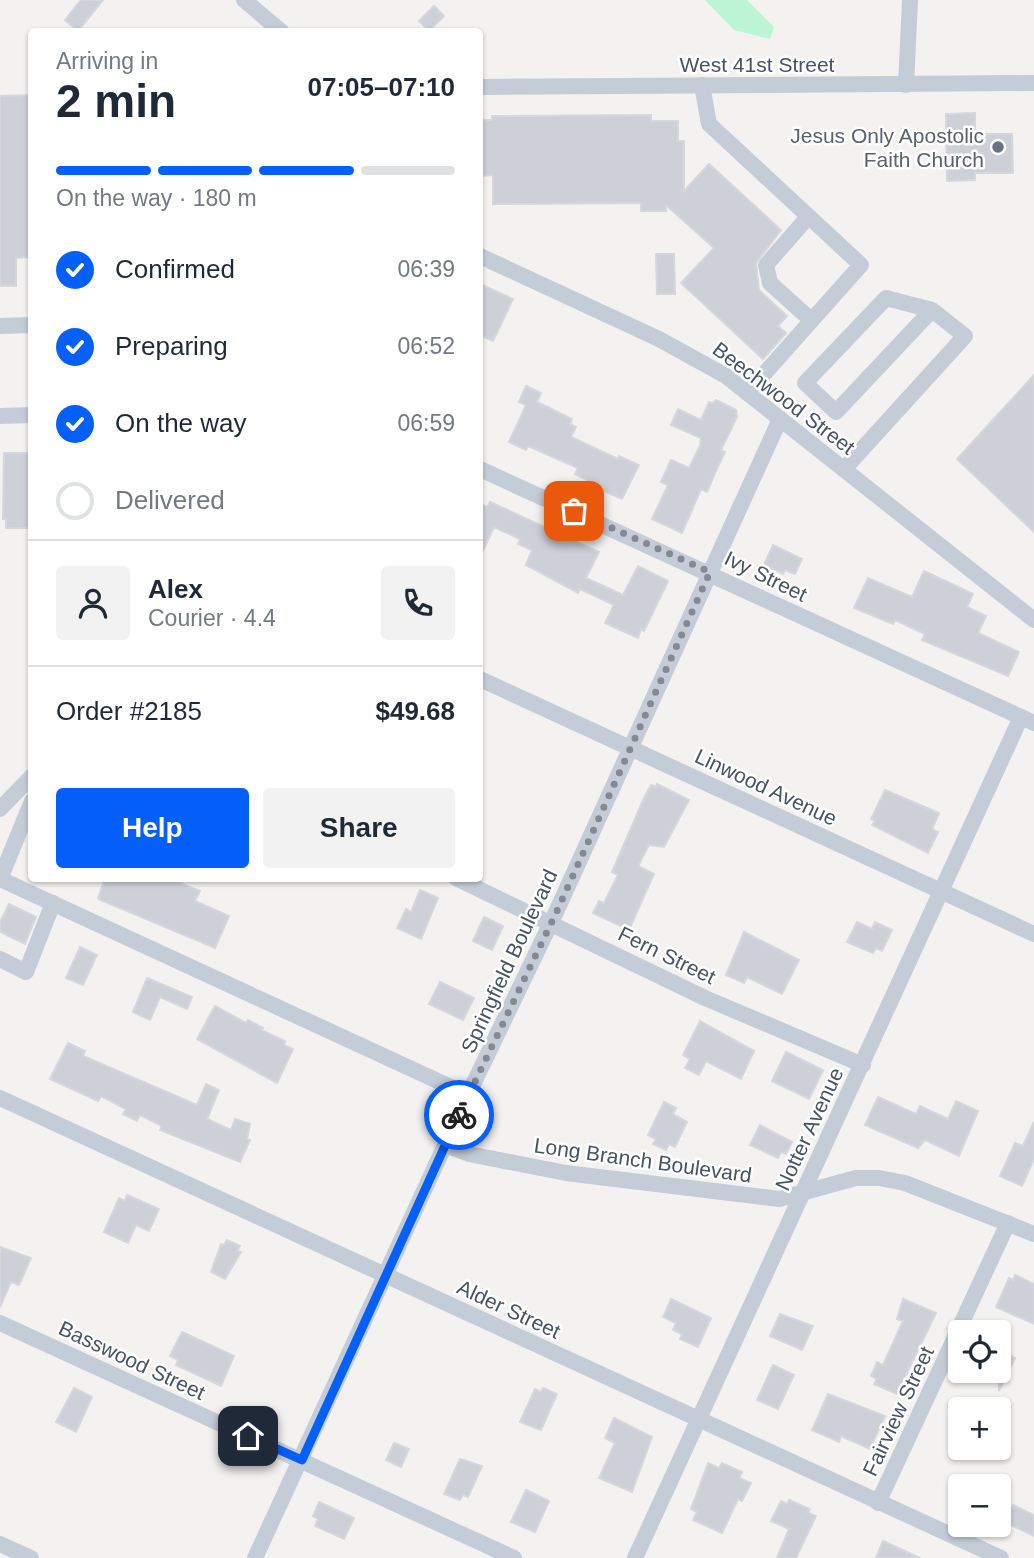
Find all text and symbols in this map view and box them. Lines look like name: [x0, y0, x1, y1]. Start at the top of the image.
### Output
text: Arriving in: [56, 48, 158, 74]
street label: West 41st Street: [680, 53, 835, 76]
text: 07:05–07:10: [308, 72, 455, 102]
text: 2 min: [56, 75, 176, 127]
place label: Jesus Only Apostolic Faith Church: [790, 124, 984, 171]
marker: Jesus Only Apostolic Faith Church: [990, 139, 1006, 155]
text: On the way · 180 m: [56, 185, 257, 211]
icon: check: [56, 251, 94, 289]
text: Confirmed: [115, 254, 235, 284]
text: 06:39: [397, 256, 455, 282]
icon: check: [56, 328, 94, 366]
text: Preparing: [115, 331, 228, 361]
text: 06:52: [397, 333, 455, 359]
street label: Beechwood Street: [709, 337, 860, 459]
icon: check: [56, 405, 94, 443]
text: On the way: [115, 408, 247, 438]
text: 06:59: [397, 410, 455, 436]
pin: [544, 481, 604, 541]
text: Delivered: [115, 485, 225, 515]
icon: bag: [555, 492, 593, 530]
street label: Ivy Street: [721, 546, 811, 606]
button: person: [56, 566, 130, 640]
button: phone: [381, 566, 455, 640]
text: Alex: [148, 574, 203, 604]
text: Courier · 4.4: [148, 605, 276, 631]
text: Order #2185: [56, 696, 202, 726]
text: $49.68: [375, 696, 455, 726]
street label: Linwood Avenue: [691, 744, 841, 830]
button: Help: [56, 788, 249, 868]
button: Share: [263, 788, 455, 868]
street label: Springfield Boulevard: [456, 866, 562, 1056]
street label: Fern Street: [615, 922, 719, 988]
street label: Notter Avenue: [771, 1064, 847, 1194]
courier: [424, 1080, 494, 1150]
icon: bike: [440, 1096, 478, 1134]
street label: Long Branch Boulevard: [533, 1133, 753, 1187]
street label: Alder Street: [454, 1275, 564, 1343]
street label: Basswood Street: [55, 1316, 209, 1404]
map controls: [948, 1320, 1011, 1537]
button: locate: [948, 1320, 1011, 1383]
street label: Fairview Street: [858, 1343, 938, 1479]
button: +: [948, 1397, 1011, 1460]
pin: [218, 1406, 278, 1466]
icon: home: [229, 1417, 267, 1455]
button: −: [948, 1474, 1011, 1537]

